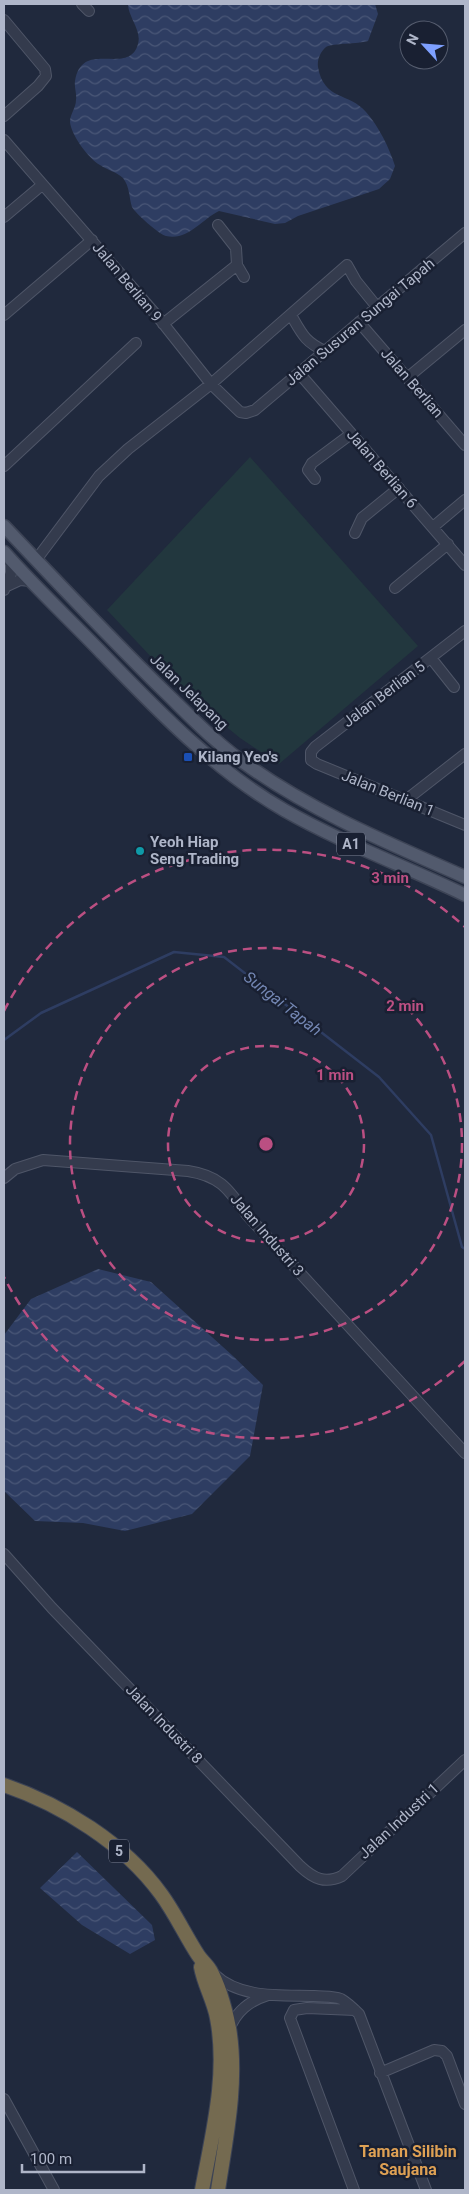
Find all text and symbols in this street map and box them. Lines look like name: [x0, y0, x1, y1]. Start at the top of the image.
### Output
north arrow: [399, 20, 449, 70]
text: N: [403, 31, 422, 47]
street label: Jalan Berlian 9: [88, 238, 166, 326]
street label: Jalan Susuran Sungai Tapah: [282, 254, 438, 390]
street label: Jalan Berlian: [377, 345, 447, 421]
street label: Jalan Berlian 6: [343, 426, 421, 512]
street label: Jalan Jelapang: [146, 650, 232, 734]
street label: Jalan Berlian 5: [339, 657, 429, 731]
place label: Kilang Yeo's: [198, 748, 279, 766]
marker: Kilang Yeo's: [182, 751, 194, 763]
street label: Jalan Berlian 1: [339, 766, 437, 820]
road number: A1: [337, 832, 365, 856]
place label: Yeoh Hiap Seng Trading: [150, 833, 239, 868]
marker: Yeoh Hiap Seng Trading: [134, 845, 146, 857]
text: 3 min: [371, 869, 409, 887]
water label: Sungai Tapah: [240, 967, 325, 1040]
text: 2 min: [386, 997, 424, 1015]
text: 1 min: [316, 1066, 354, 1084]
centre of rings: [257, 1135, 275, 1153]
street label: Jalan Industri 3: [226, 1190, 308, 1280]
street label: Jalan Industri 8: [122, 1681, 206, 1767]
street label: Jalan Industri 1: [355, 1779, 443, 1863]
road number: 5: [109, 1840, 129, 1862]
scale bar: [22, 2142, 145, 2174]
district label: Taman Silibin Saujana: [359, 2142, 457, 2179]
text: 100 m: [30, 2150, 72, 2168]

